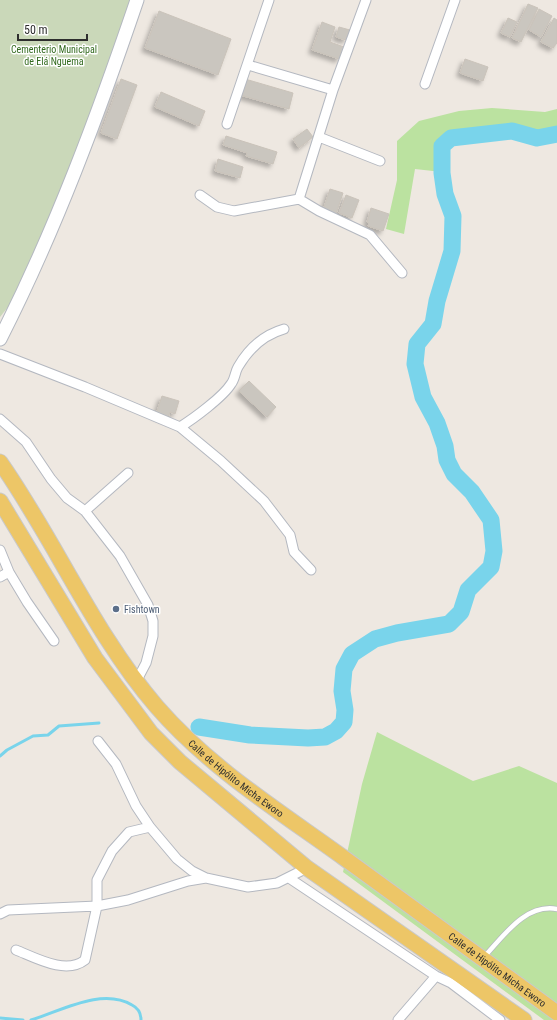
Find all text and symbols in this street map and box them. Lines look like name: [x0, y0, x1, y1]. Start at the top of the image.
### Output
scale bar: [18, 16, 87, 42]
text: 50 m: [24, 23, 48, 37]
park label: Cementerio Municipal de Elá Nguema: [11, 44, 97, 67]
marker: Fishtown: [111, 604, 121, 614]
place label: Fishtown: [124, 604, 160, 615]
street label: Calle de Hipólito Micha Eworo: [186, 737, 286, 819]
street label: Calle de Hipólito Micha Eworo: [447, 930, 548, 1009]

